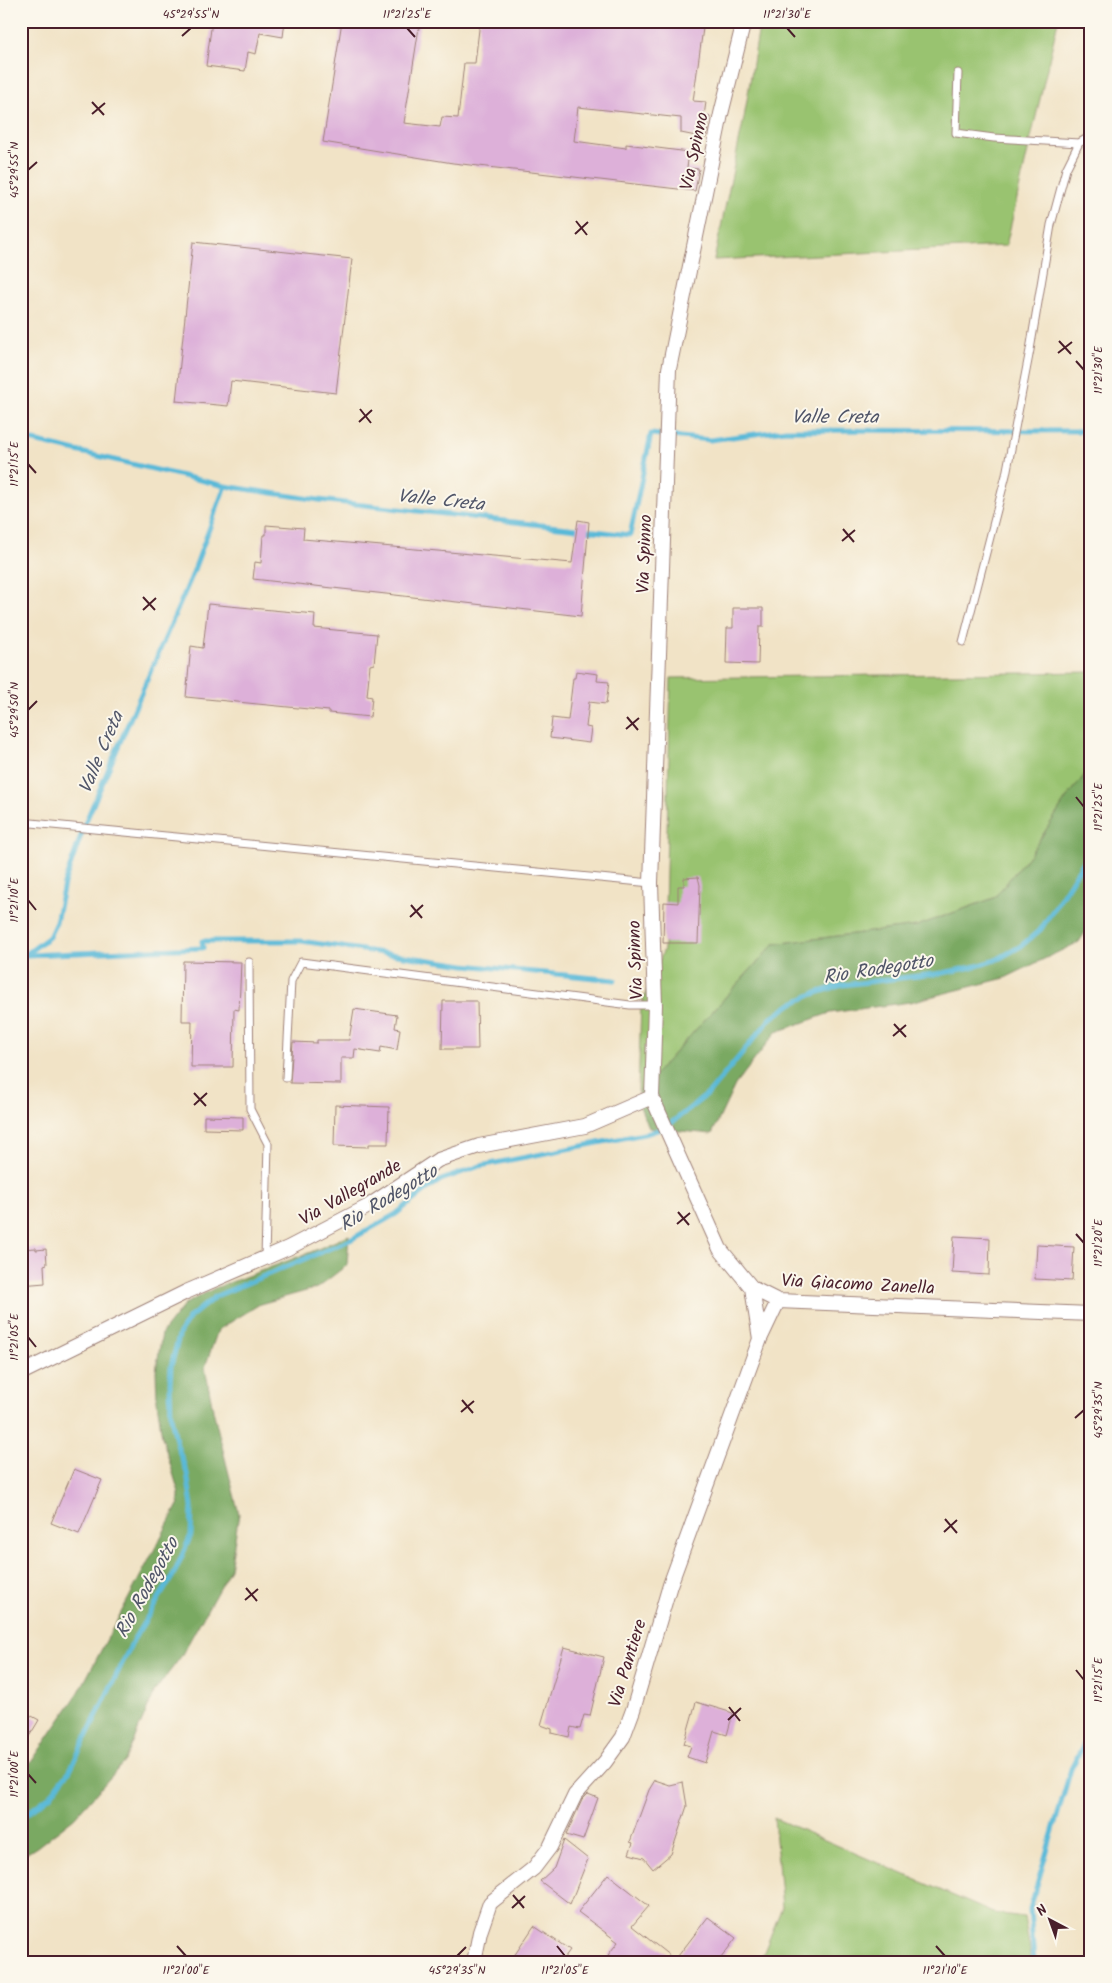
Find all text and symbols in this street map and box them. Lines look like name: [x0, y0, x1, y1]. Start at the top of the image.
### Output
text: 45°29'55"N: [163, 5, 219, 24]
text: 11°21'25"E: [383, 5, 432, 24]
text: 11°21'30"E: [763, 5, 812, 24]
street label: Via Spinno: [673, 110, 718, 193]
text: 45°29'55"N: [5, 142, 24, 198]
text: 11°21'30"E: [1089, 345, 1108, 394]
water label: Valle Creta: [792, 403, 880, 433]
text: 11°21'15"E: [5, 440, 24, 487]
water label: Valle Creta: [396, 482, 487, 521]
street label: Via Spinno: [630, 514, 661, 594]
text: 45°29'50"N: [5, 682, 24, 738]
water label: Valle Creta: [71, 706, 133, 799]
text: 11°21'25"E: [1089, 782, 1108, 831]
text: 11°21'10"E: [5, 877, 24, 922]
street label: Via Spinno: [621, 920, 652, 1000]
water label: Rio Rodegotto: [821, 946, 937, 993]
street label: Via Vallegrande: [294, 1152, 407, 1234]
water label: Rio Rodegotto: [334, 1157, 445, 1240]
text: 11°21'20"E: [1089, 1218, 1108, 1267]
street label: Via Giacomo Zanella: [780, 1267, 935, 1304]
text: 11°21'05"E: [5, 1312, 24, 1361]
text: 45°29'35"N: [1089, 1381, 1108, 1439]
water label: Rio Rodegotto: [108, 1531, 188, 1644]
street label: Via Pantiere: [601, 1616, 656, 1711]
text: 11°21'15"E: [1089, 1656, 1108, 1703]
text: 11°21'00"E: [5, 1749, 24, 1798]
north arrow: [1024, 1896, 1074, 1946]
text: N: [1032, 1900, 1053, 1922]
text: 11°21'00"E: [162, 1961, 211, 1980]
text: 45°29'35"N: [428, 1961, 486, 1980]
text: 11°21'05"E: [541, 1961, 590, 1980]
text: 11°21'10"E: [923, 1961, 968, 1980]

